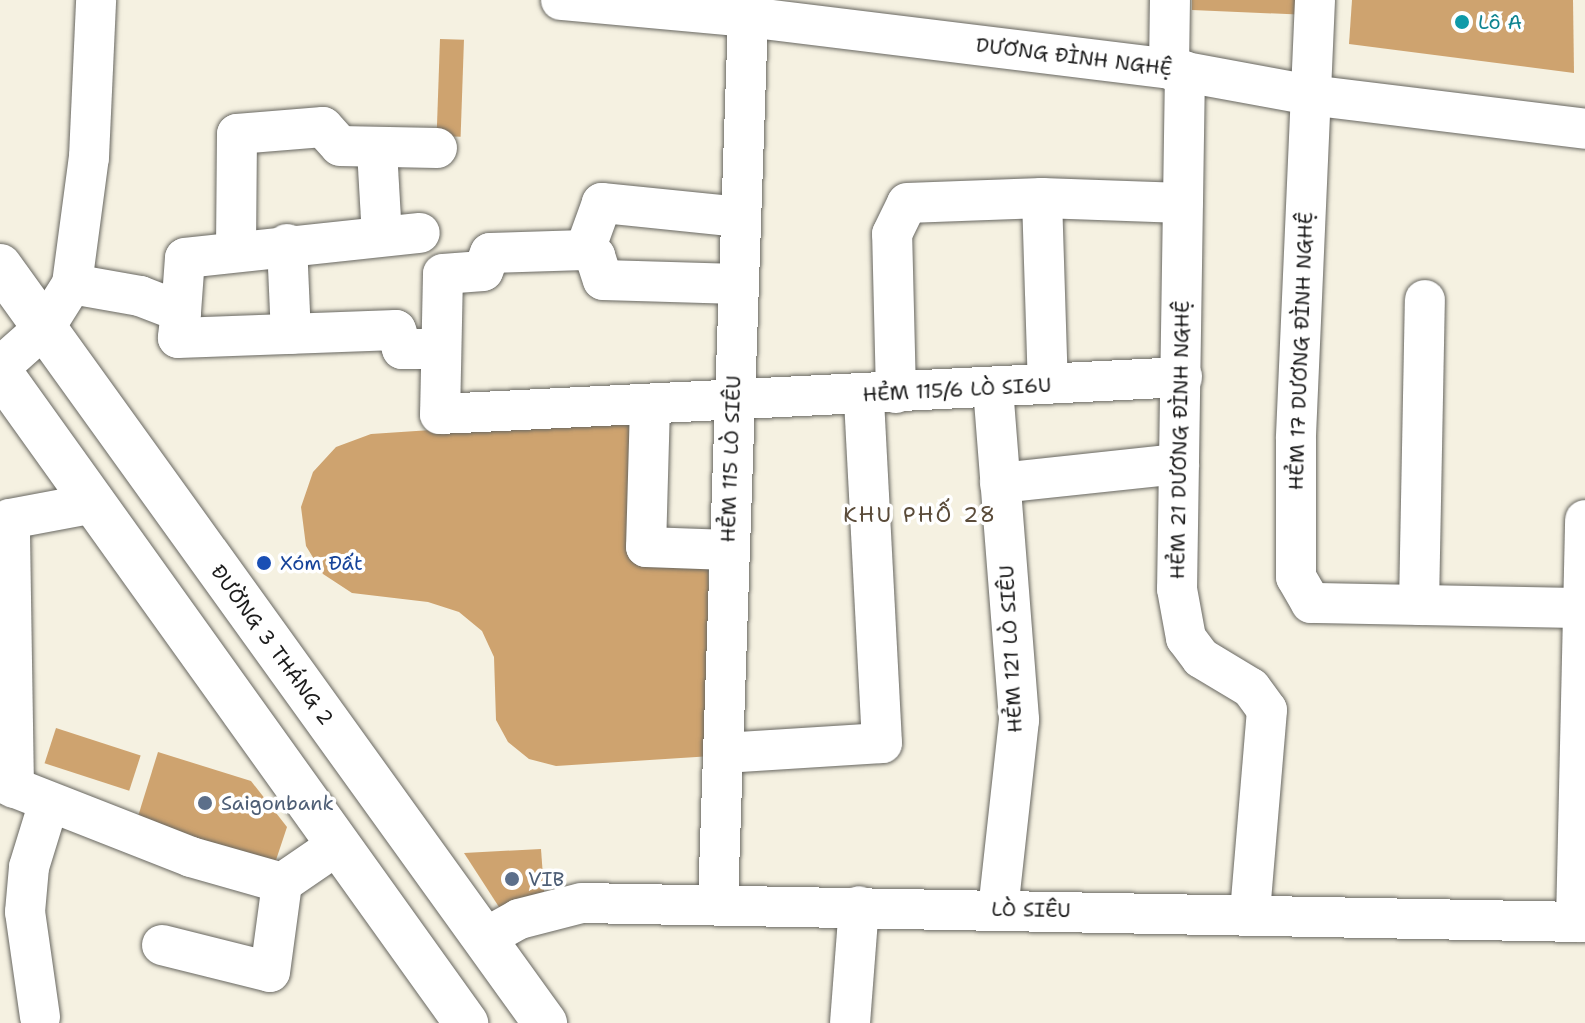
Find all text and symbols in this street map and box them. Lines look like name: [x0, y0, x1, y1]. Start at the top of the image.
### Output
place label: Lô A: [1478, 10, 1522, 34]
marker: Lô A: [1453, 13, 1471, 31]
street label: DƯƠNG ĐÌNH NGHỆ: [974, 33, 1174, 81]
street label: HẺM 17 DƯƠNG ĐÌNH NGHỆ: [1284, 211, 1318, 491]
street label: HẺM 21 DƯƠNG ĐÌNH NGHỆ: [1166, 300, 1194, 580]
street label: HẺM 115/6 LÒ SI6U: [862, 373, 1052, 407]
street label: HẺM 115 LÒ SIÊU: [716, 375, 746, 543]
district label: KHU PHỐ 28: [843, 502, 997, 528]
place label: Xóm Đất: [280, 551, 363, 575]
marker: Xóm Đất: [255, 554, 273, 572]
street label: ĐƯỜNG 3 THÁNG 2: [206, 560, 338, 730]
street label: HẺM 121 LÒ SIÊU: [995, 565, 1027, 733]
place label: Saigonbank: [221, 791, 334, 815]
marker: Saigonbank: [196, 794, 214, 812]
place label: VIB: [528, 867, 564, 891]
marker: VIB: [503, 870, 521, 888]
street label: LÒ SIÊU: [991, 897, 1071, 923]

